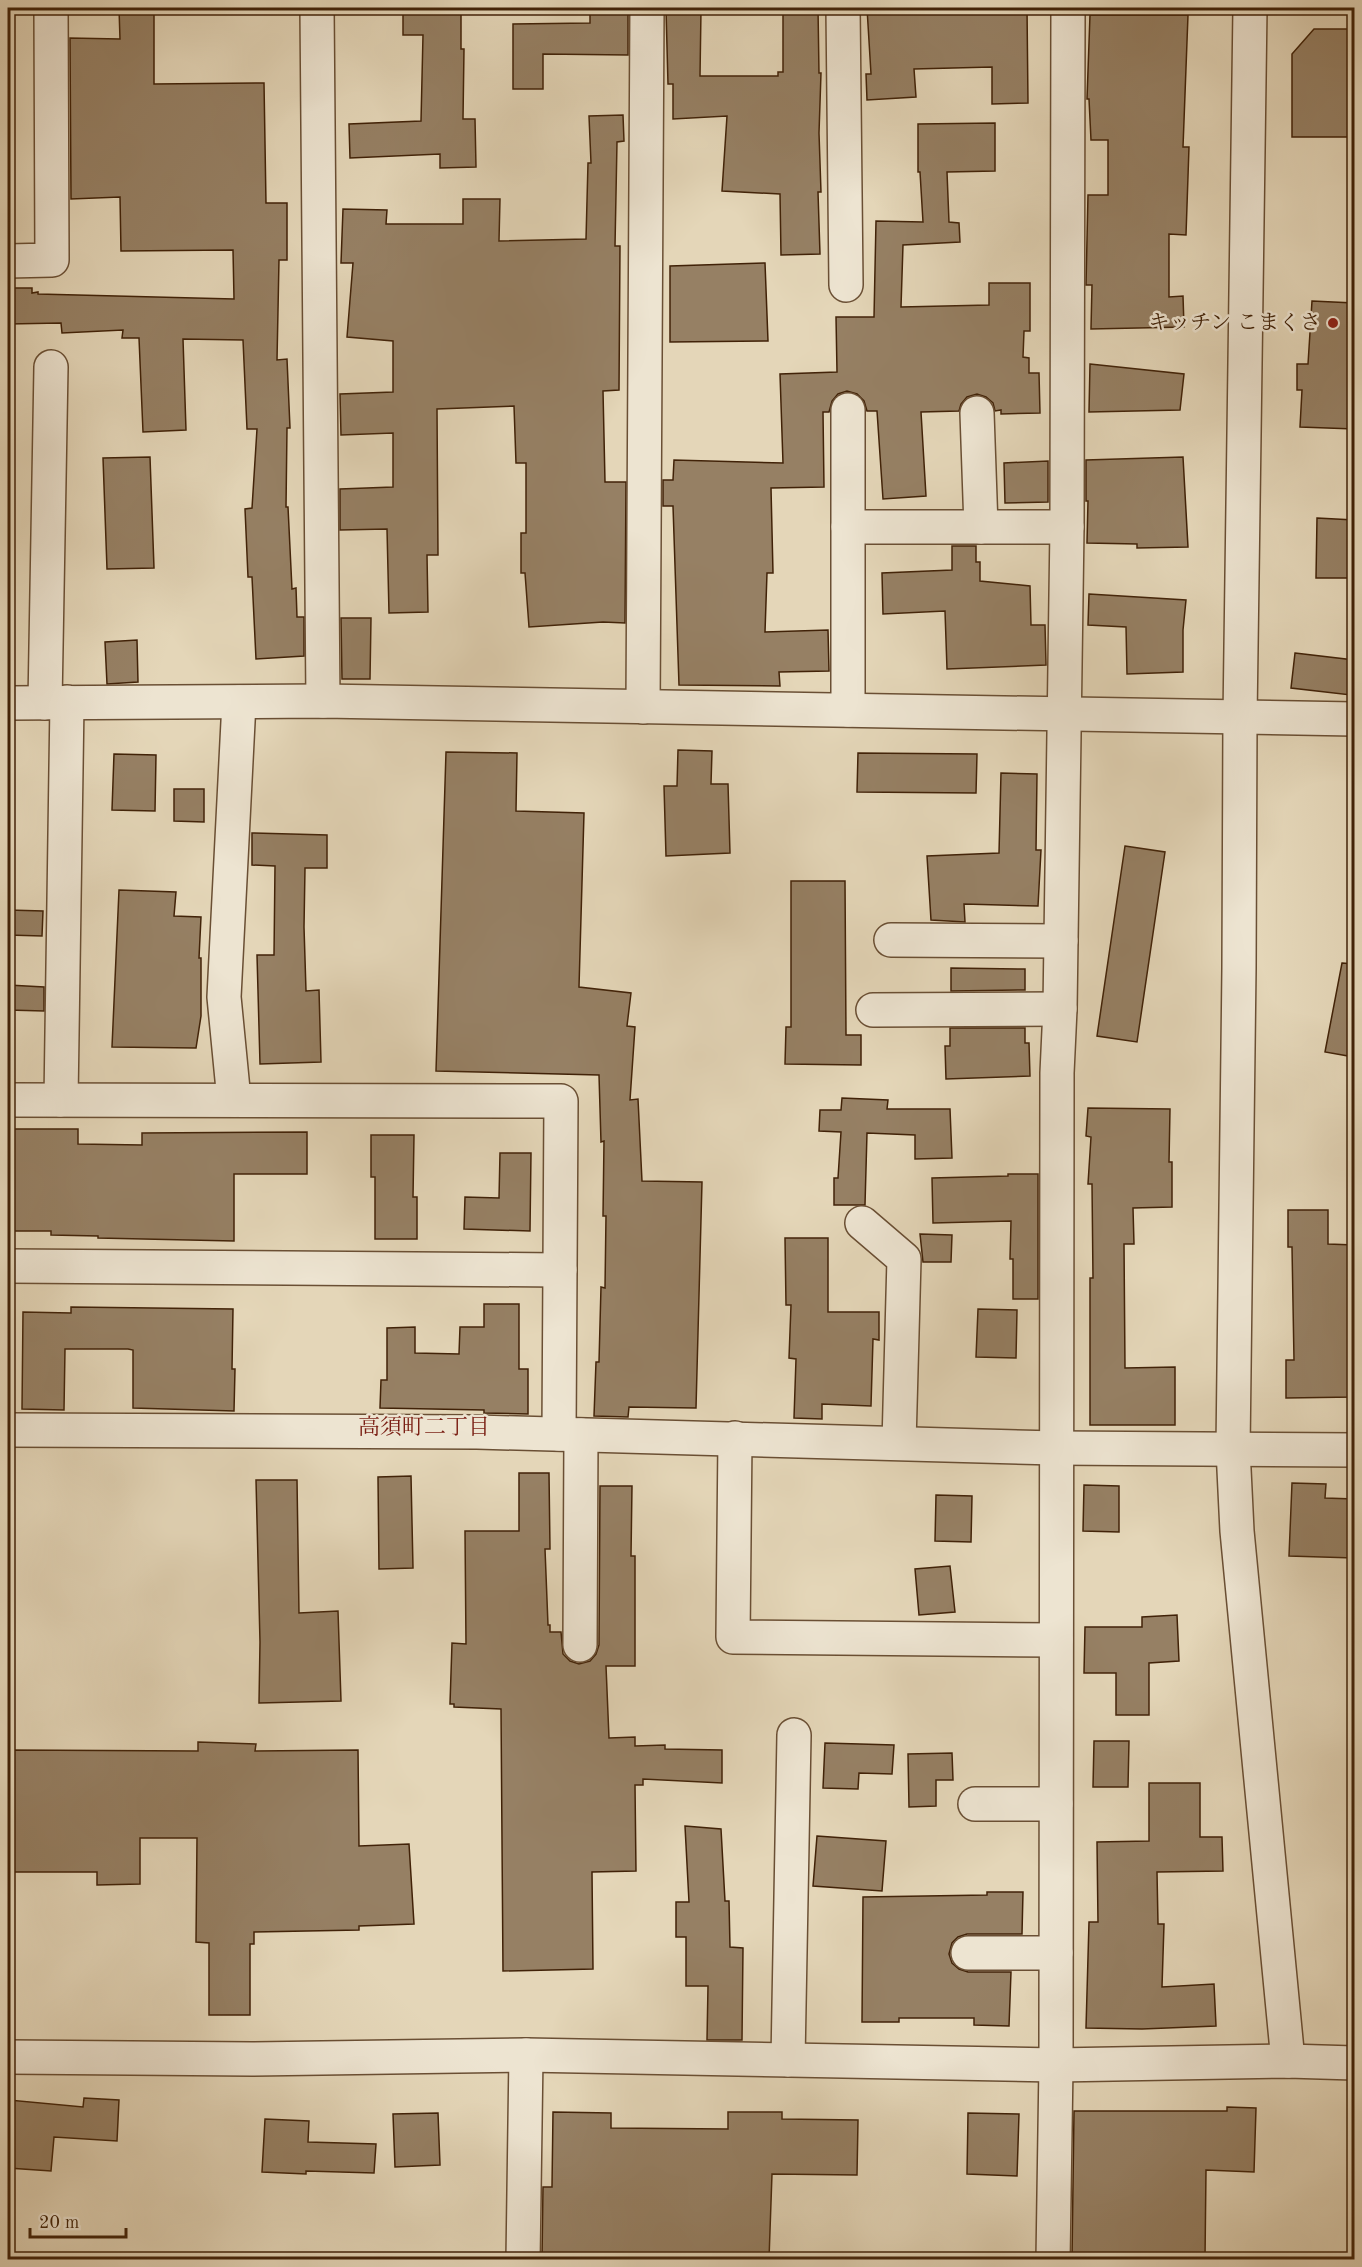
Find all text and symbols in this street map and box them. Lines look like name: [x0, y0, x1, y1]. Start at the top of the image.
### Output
place label: キッチン こまくさ: [1149, 312, 1321, 334]
marker: キッチン こまくさ: [1326, 316, 1340, 330]
district label: 高須町二丁目: [358, 1415, 490, 1439]
scale bar: [30, 2201, 126, 2239]
text: 20 m: [39, 2214, 79, 2232]

